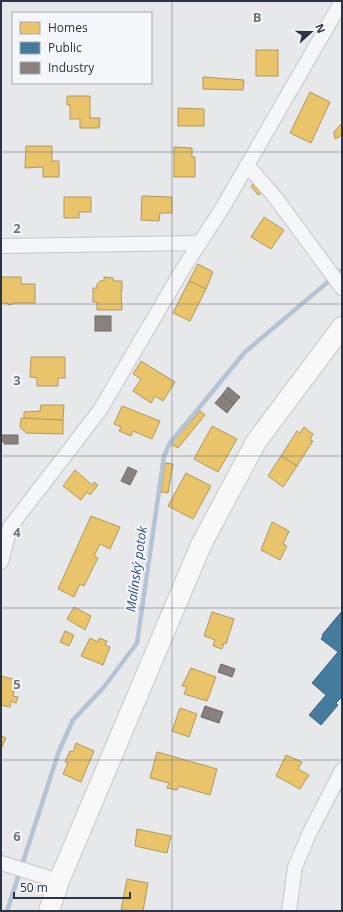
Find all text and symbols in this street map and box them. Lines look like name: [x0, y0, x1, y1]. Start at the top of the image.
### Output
text: B: [253, 8, 262, 26]
legend: [12, 12, 152, 84]
north arrow: [291, 12, 331, 52]
text: Homes: [48, 19, 88, 36]
text: N: [312, 21, 329, 35]
text: Public: [48, 39, 82, 56]
text: Industry: [48, 59, 95, 76]
text: 2: [13, 219, 21, 237]
text: 3: [13, 371, 21, 389]
text: 4: [13, 523, 21, 541]
water label: Malínský potok: [121, 524, 151, 613]
text: 5: [13, 675, 21, 693]
text: 6: [13, 827, 21, 845]
scale bar: [14, 874, 130, 900]
text: 50 m: [20, 879, 48, 896]

